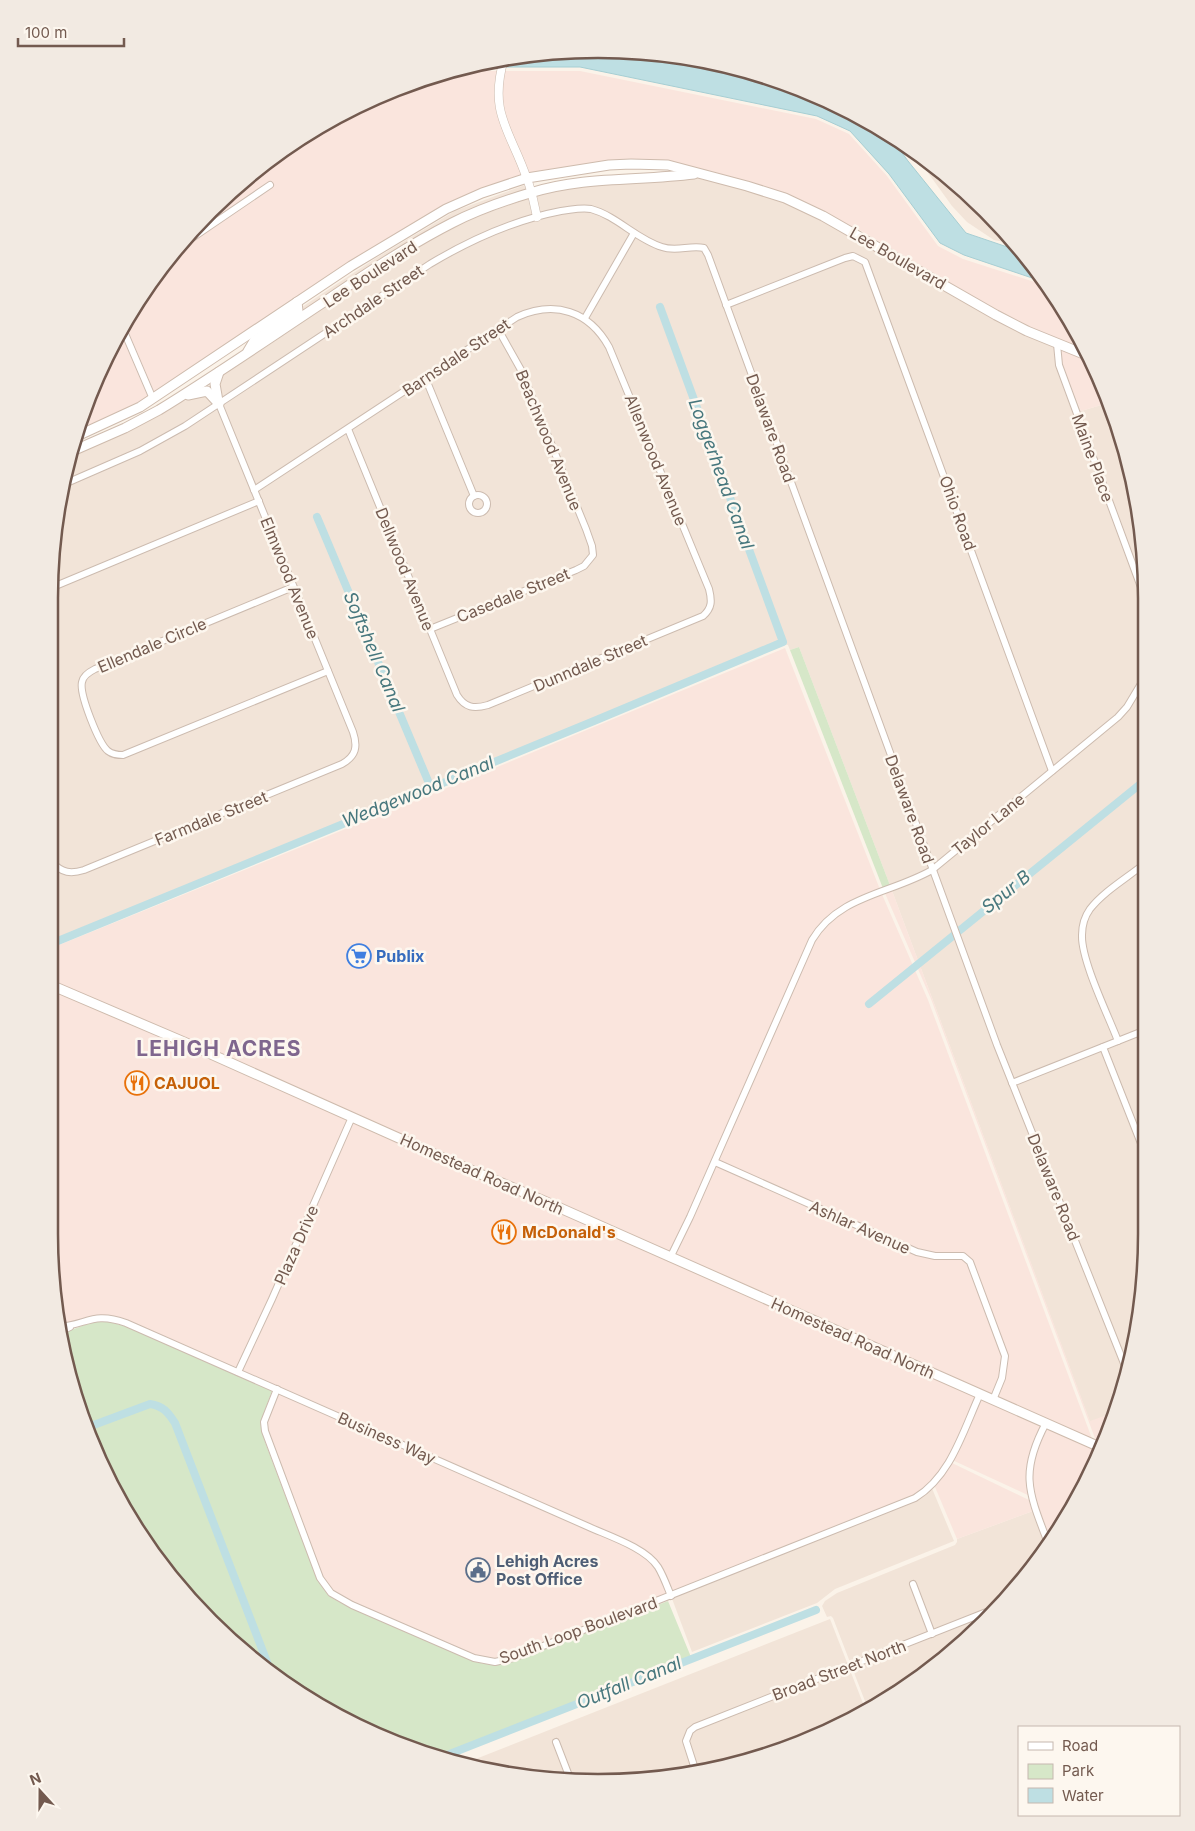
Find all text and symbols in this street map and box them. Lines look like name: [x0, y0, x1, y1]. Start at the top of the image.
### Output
scale bar: [18, 15, 124, 47]
text: 100 m: [25, 23, 67, 42]
street label: Lee Boulevard: [846, 222, 950, 294]
street label: Lee Boulevard: [319, 236, 421, 312]
street label: Archdale Street: [319, 260, 427, 342]
street label: Barnsdale Street: [398, 314, 514, 400]
street label: Beachwood Avenue: [512, 367, 586, 513]
street label: Delaware Road: [742, 371, 800, 485]
street label: Allenwood Avenue: [620, 391, 692, 529]
water label: Loggerhead Canal: [684, 396, 759, 553]
street label: Maine Place: [1068, 411, 1118, 505]
street label: Ohio Road: [935, 473, 981, 553]
street label: Dellwood Avenue: [371, 504, 439, 634]
street label: Elmwood Avenue: [256, 514, 324, 642]
street label: Casedale Street: [454, 563, 572, 627]
water label: Softshell Canal: [340, 588, 410, 716]
street label: Ellendale Circle: [95, 613, 209, 677]
street label: Dunndale Street: [530, 630, 650, 696]
water label: Wedgewood Canal: [339, 751, 497, 832]
street label: Delaware Road: [881, 752, 939, 866]
street label: Farmdale Street: [152, 786, 270, 850]
street label: Taylor Lane: [948, 789, 1028, 859]
water label: Spur B: [977, 865, 1035, 918]
supermarket icon: Publix: [346, 943, 372, 969]
place label: Publix: [376, 946, 424, 966]
district label: LEHIGH ACRES: [136, 1036, 302, 1061]
restaurant icon: CAJUOL: [124, 1070, 150, 1096]
place label: CAJUOL: [154, 1073, 220, 1093]
street label: Homestead Road North: [397, 1129, 567, 1219]
street label: Delaware Road: [1023, 1130, 1085, 1244]
street label: Ashlar Avenue: [806, 1196, 914, 1258]
street label: Plaza Drive: [270, 1202, 322, 1288]
restaurant icon: McDonald's: [491, 1219, 517, 1245]
place label: McDonald's: [522, 1222, 616, 1242]
street label: Homestead Road North: [768, 1293, 938, 1383]
street label: Business Way: [335, 1407, 439, 1469]
place label: Lehigh Acres Post Office: [496, 1551, 598, 1589]
public building icon: Lehigh Acres Post Office: [465, 1557, 491, 1583]
street label: South Loop Boulevard: [496, 1592, 660, 1668]
street label: Broad Street North: [769, 1635, 909, 1705]
water label: Outfall Canal: [573, 1652, 685, 1713]
legend: [1018, 1726, 1180, 1816]
text: Road: [1062, 1736, 1098, 1755]
text: Park: [1062, 1761, 1095, 1780]
north arrow: [15, 1766, 65, 1816]
text: N: [27, 1769, 43, 1788]
text: Water: [1062, 1786, 1104, 1805]

